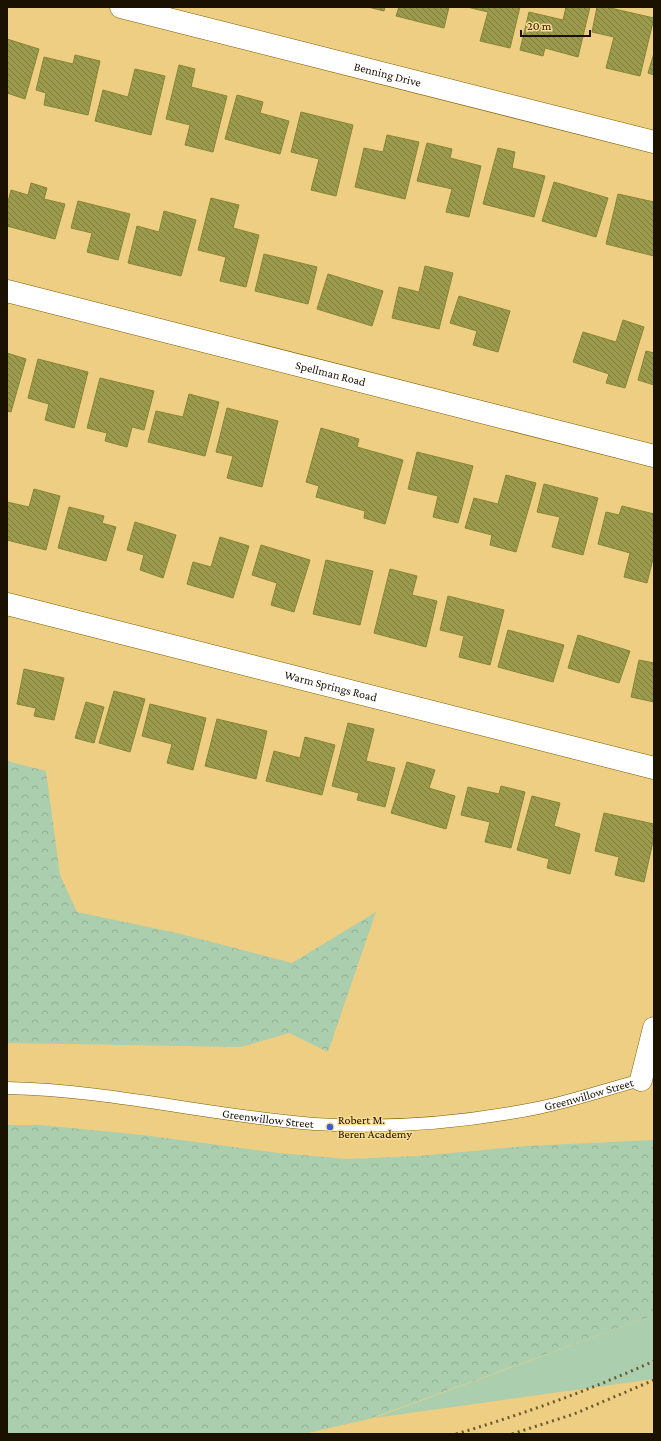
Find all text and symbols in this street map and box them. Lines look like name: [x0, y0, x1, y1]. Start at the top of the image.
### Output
scale bar: [521, 12, 590, 38]
text: 20 m: [527, 19, 552, 33]
street label: Benning Drive: [353, 59, 423, 90]
street label: Spellman Road: [294, 358, 368, 389]
street label: Warm Springs Road: [283, 668, 379, 705]
street label: Greenwillow Street: [543, 1075, 636, 1114]
street label: Greenwillow Street: [221, 1106, 315, 1131]
place label: Robert M. Beren Academy: [338, 1113, 412, 1141]
marker: Robert M. Beren Academy: [325, 1122, 335, 1132]

